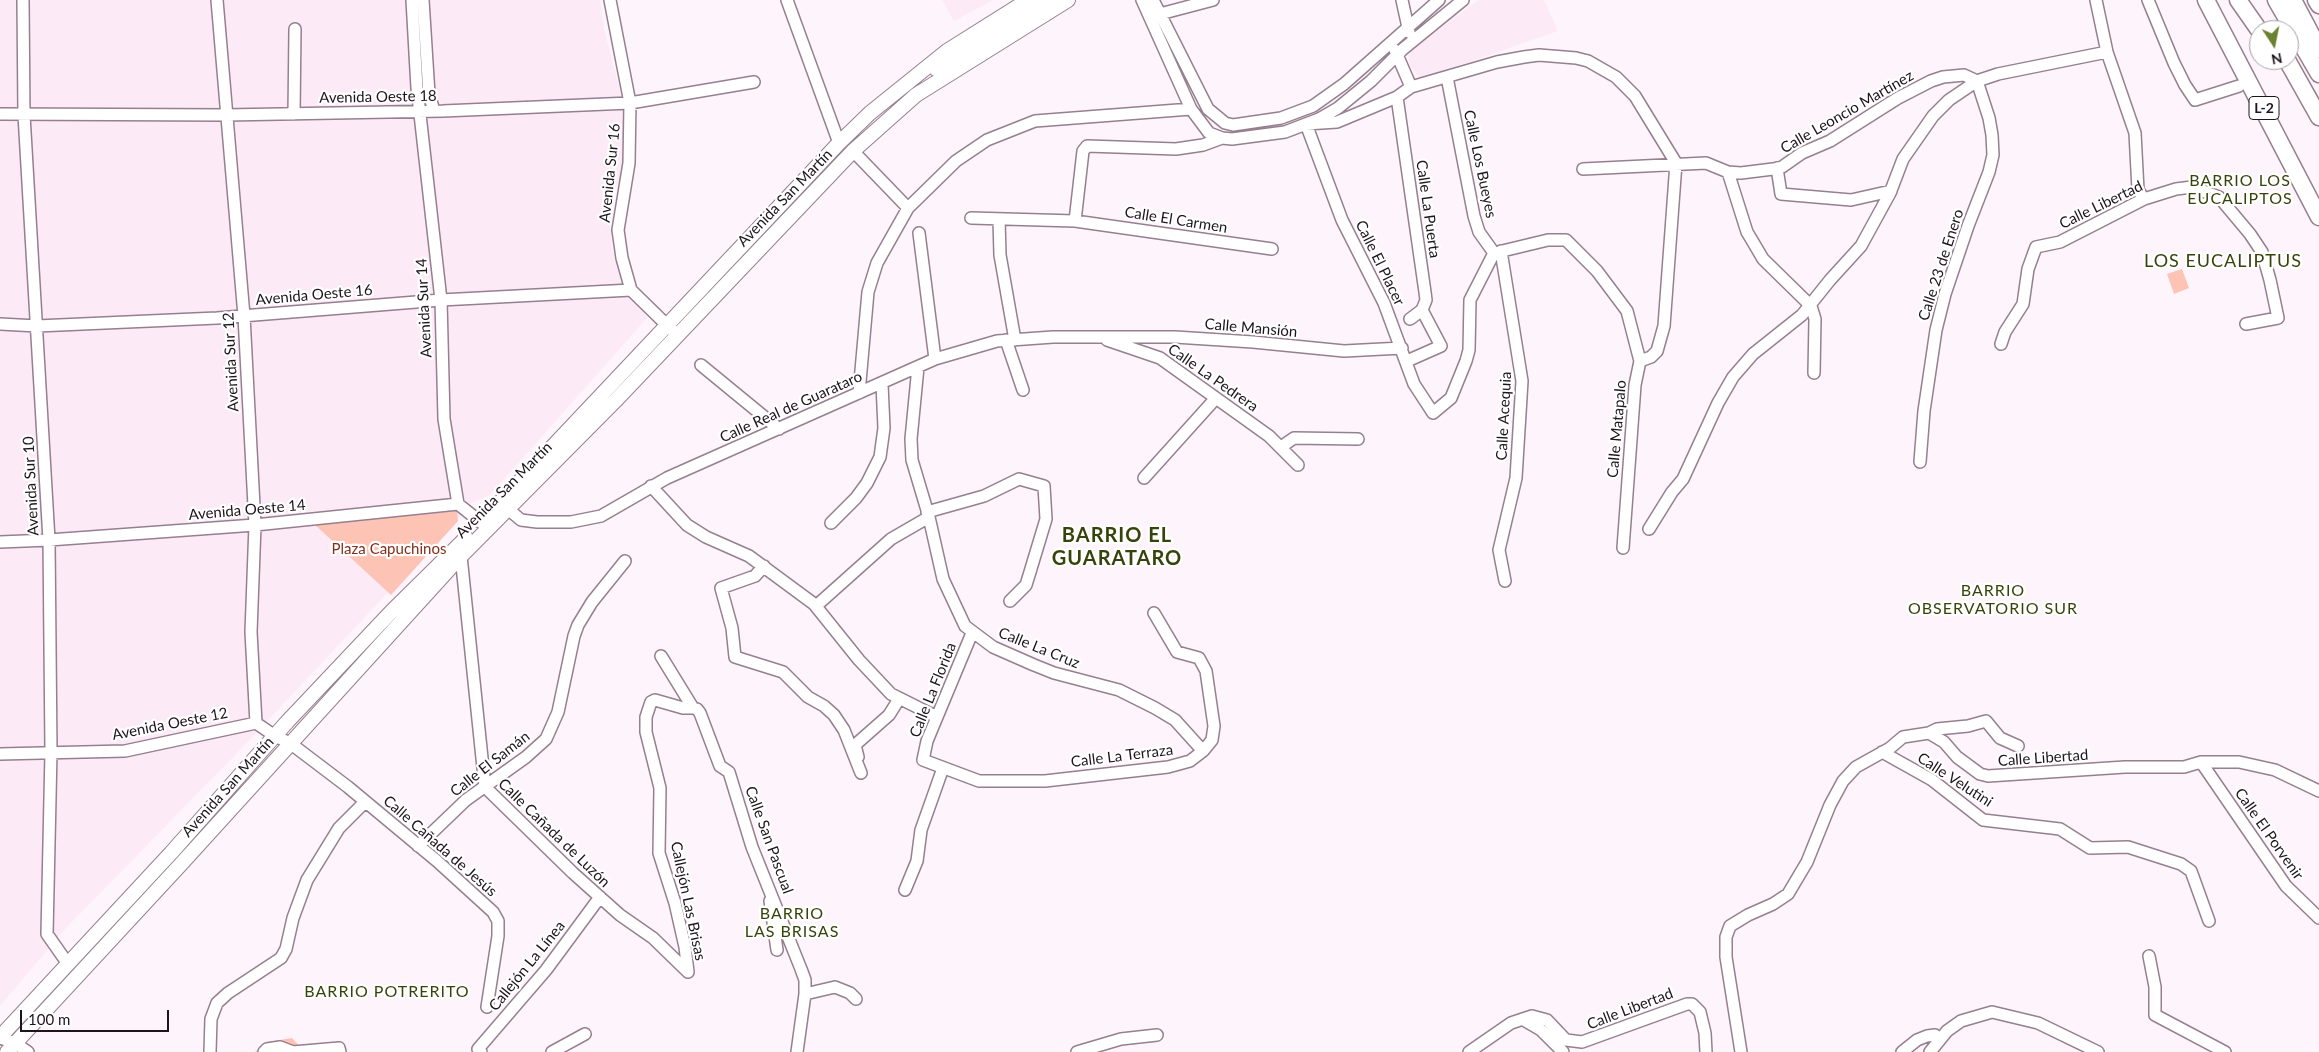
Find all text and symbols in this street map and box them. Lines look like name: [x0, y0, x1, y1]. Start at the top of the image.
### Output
north arrow: [2249, 20, 2299, 70]
text: N: [2270, 50, 2284, 69]
street label: Calle Leoncio Martínez: [1777, 67, 1917, 157]
street label: Avenida Oeste 18: [319, 87, 437, 107]
road number: L-2: [2249, 96, 2279, 120]
street label: Calle Los Bueyes: [1460, 108, 1500, 220]
street label: Avenida Sur 16: [596, 122, 624, 224]
street label: Avenida San Martín: [734, 146, 836, 250]
street label: Calle La Puerta: [1412, 159, 1444, 259]
district label: BARRIO LOS EUCALIPTOS: [2186, 171, 2294, 209]
street label: Calle Libertad: [2056, 177, 2146, 233]
street label: Calle El Carmen: [1123, 203, 1229, 237]
street label: Calle 23 de Enero: [1914, 207, 1968, 323]
street label: Calle El Placer: [1352, 217, 1408, 309]
district label: LOS EUCALIPTUS: [2142, 250, 2304, 272]
street label: Avenida Sur 14: [412, 258, 436, 358]
street label: Avenida Oeste 16: [255, 281, 373, 309]
street label: Avenida Sur 12: [219, 312, 243, 412]
street label: Calle Mansión: [1204, 315, 1298, 341]
street label: Calle La Pedrera: [1164, 340, 1262, 416]
street label: Calle Real de Guarataro: [717, 367, 865, 447]
street label: Calle Acequia: [1493, 371, 1515, 461]
street label: Calle Matapalo: [1604, 379, 1630, 479]
street label: Avenida Sur 10: [19, 436, 43, 536]
street label: Avenida San Martín: [452, 438, 556, 542]
street label: Avenida Oeste 14: [188, 496, 306, 524]
district label: BARRIO EL GUARATARO: [1051, 524, 1183, 571]
park label: Plaza Capuchinos: [332, 540, 446, 558]
district label: BARRIO OBSERVATORIO SUR: [1906, 581, 2080, 619]
street label: Calle La Cruz: [996, 624, 1082, 672]
street label: Calle La Florida: [906, 640, 960, 740]
street label: Avenida Oeste 12: [111, 704, 229, 744]
street label: Calle El Samán: [447, 727, 533, 801]
street label: Avenida San Martín: [178, 733, 278, 841]
street label: Calle La Terraza: [1070, 741, 1174, 771]
street label: Calle Libertad: [1997, 746, 2089, 770]
street label: Calle Velutini: [1914, 749, 1996, 811]
street label: Calle Cañada de Luzón: [494, 775, 614, 891]
street label: Calle San Pascual: [741, 784, 797, 896]
street label: Calle El Porvenir: [2231, 785, 2307, 883]
street label: Calle Cañada de Jesús: [379, 792, 501, 900]
street label: Callejón Las Brisas: [667, 840, 709, 962]
district label: BARRIO LAS BRISAS: [743, 904, 841, 942]
street label: Callejón La Línea: [485, 917, 569, 1015]
district label: BARRIO POTRERITO: [302, 982, 472, 1002]
street label: Calle Libertad: [1584, 984, 1676, 1034]
scale bar: [22, 1000, 171, 1032]
text: 100 m: [28, 1010, 70, 1028]

